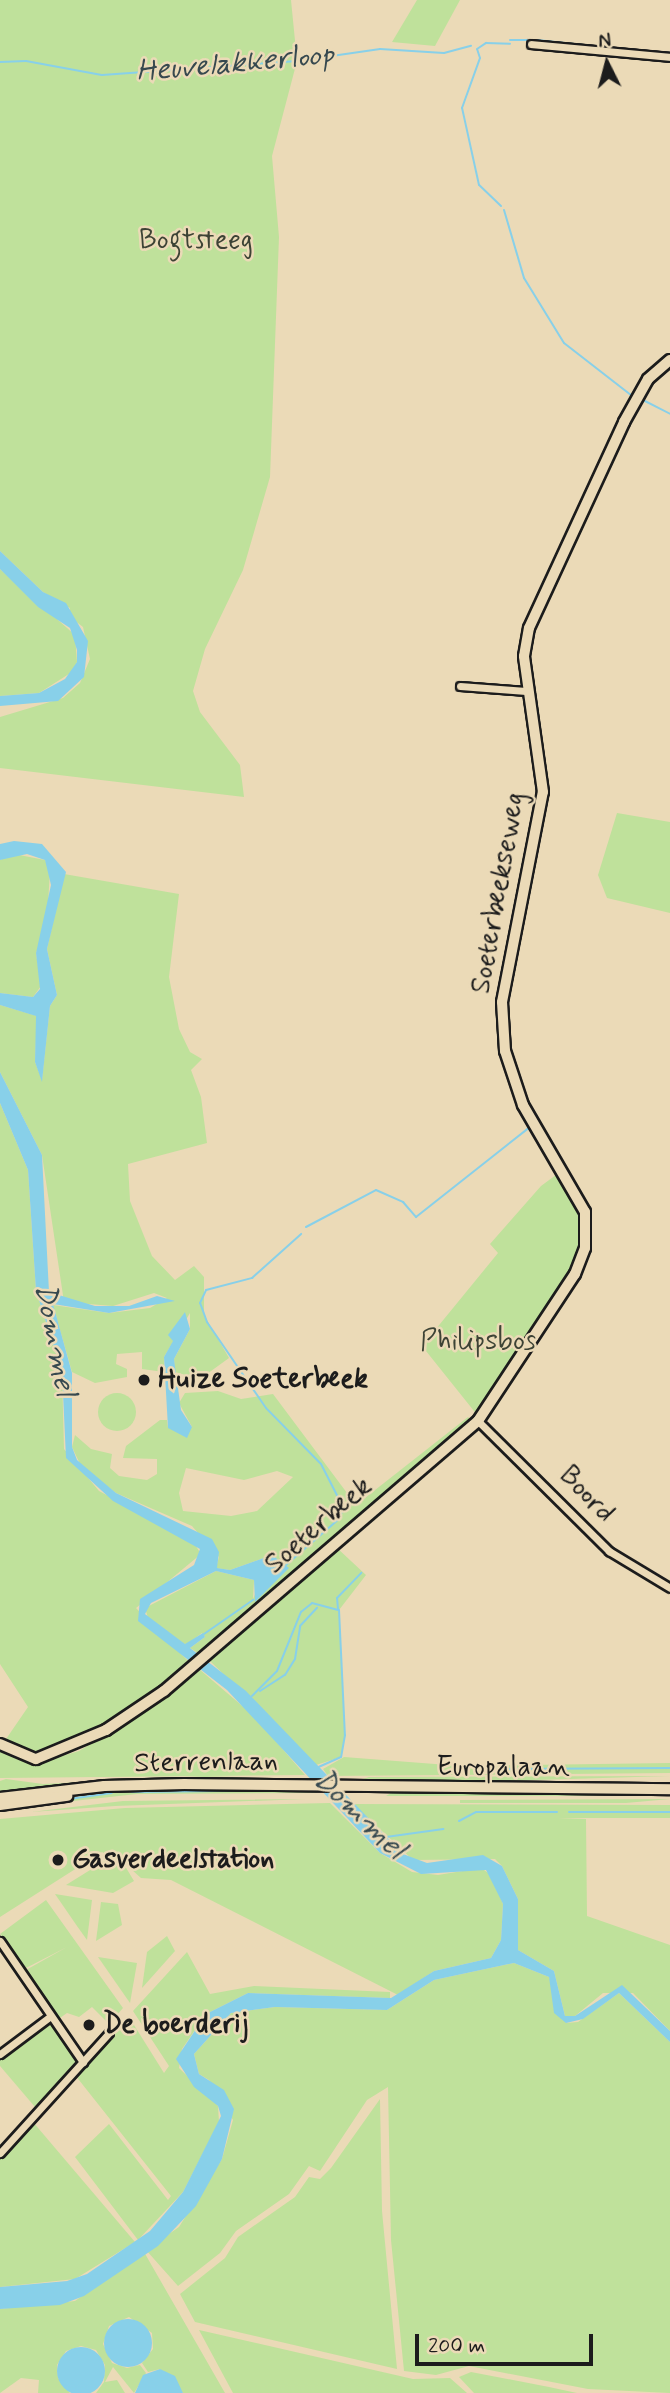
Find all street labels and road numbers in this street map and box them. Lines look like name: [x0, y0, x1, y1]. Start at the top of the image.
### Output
street label: Soeterbeekseweg: [465, 790, 533, 996]
street label: Boord: [551, 1459, 621, 1531]
street label: Soeterbeek: [258, 1470, 380, 1582]
street label: Sterrenlaan: [134, 1745, 278, 1781]
street label: Europalaan: [436, 1751, 570, 1785]

